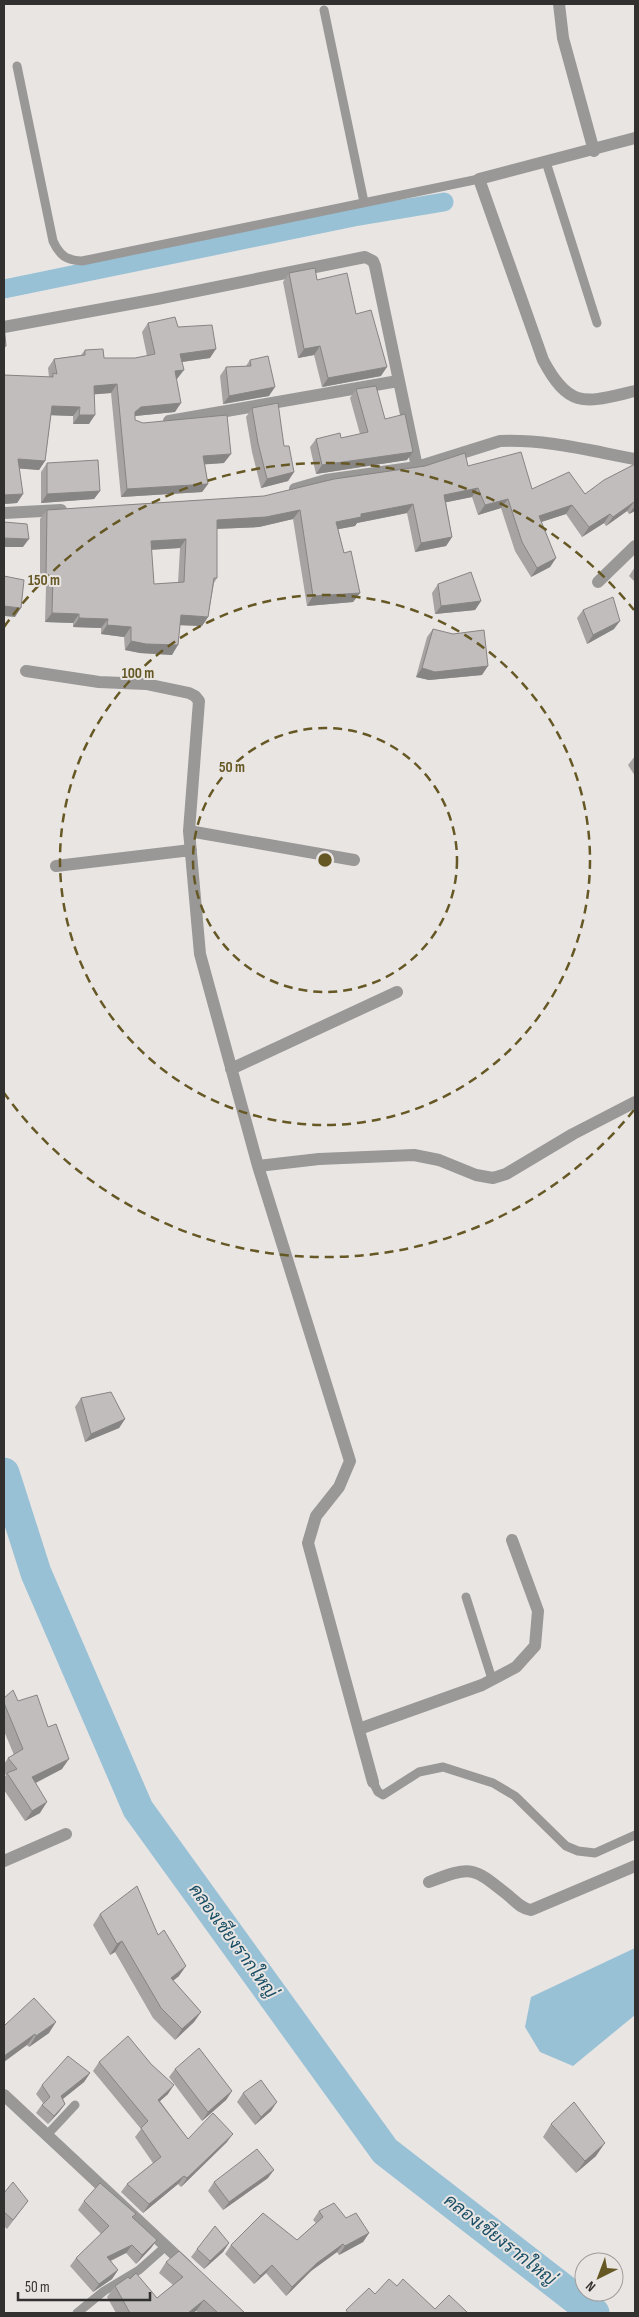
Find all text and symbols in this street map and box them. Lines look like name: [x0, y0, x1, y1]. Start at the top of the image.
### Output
text: 150 m: [28, 571, 60, 590]
text: 100 m: [122, 664, 154, 683]
text: 50 m: [219, 758, 245, 777]
centre of rings: [316, 851, 334, 869]
water label: คลองเชียงรากใหญ่: [184, 1878, 285, 2003]
water label: คลองเชียงรากใหญ่: [440, 2187, 563, 2291]
north arrow: [574, 2252, 624, 2302]
scale bar: [18, 2270, 150, 2302]
text: N: [582, 2277, 599, 2295]
text: 50 m: [25, 2278, 50, 2297]

